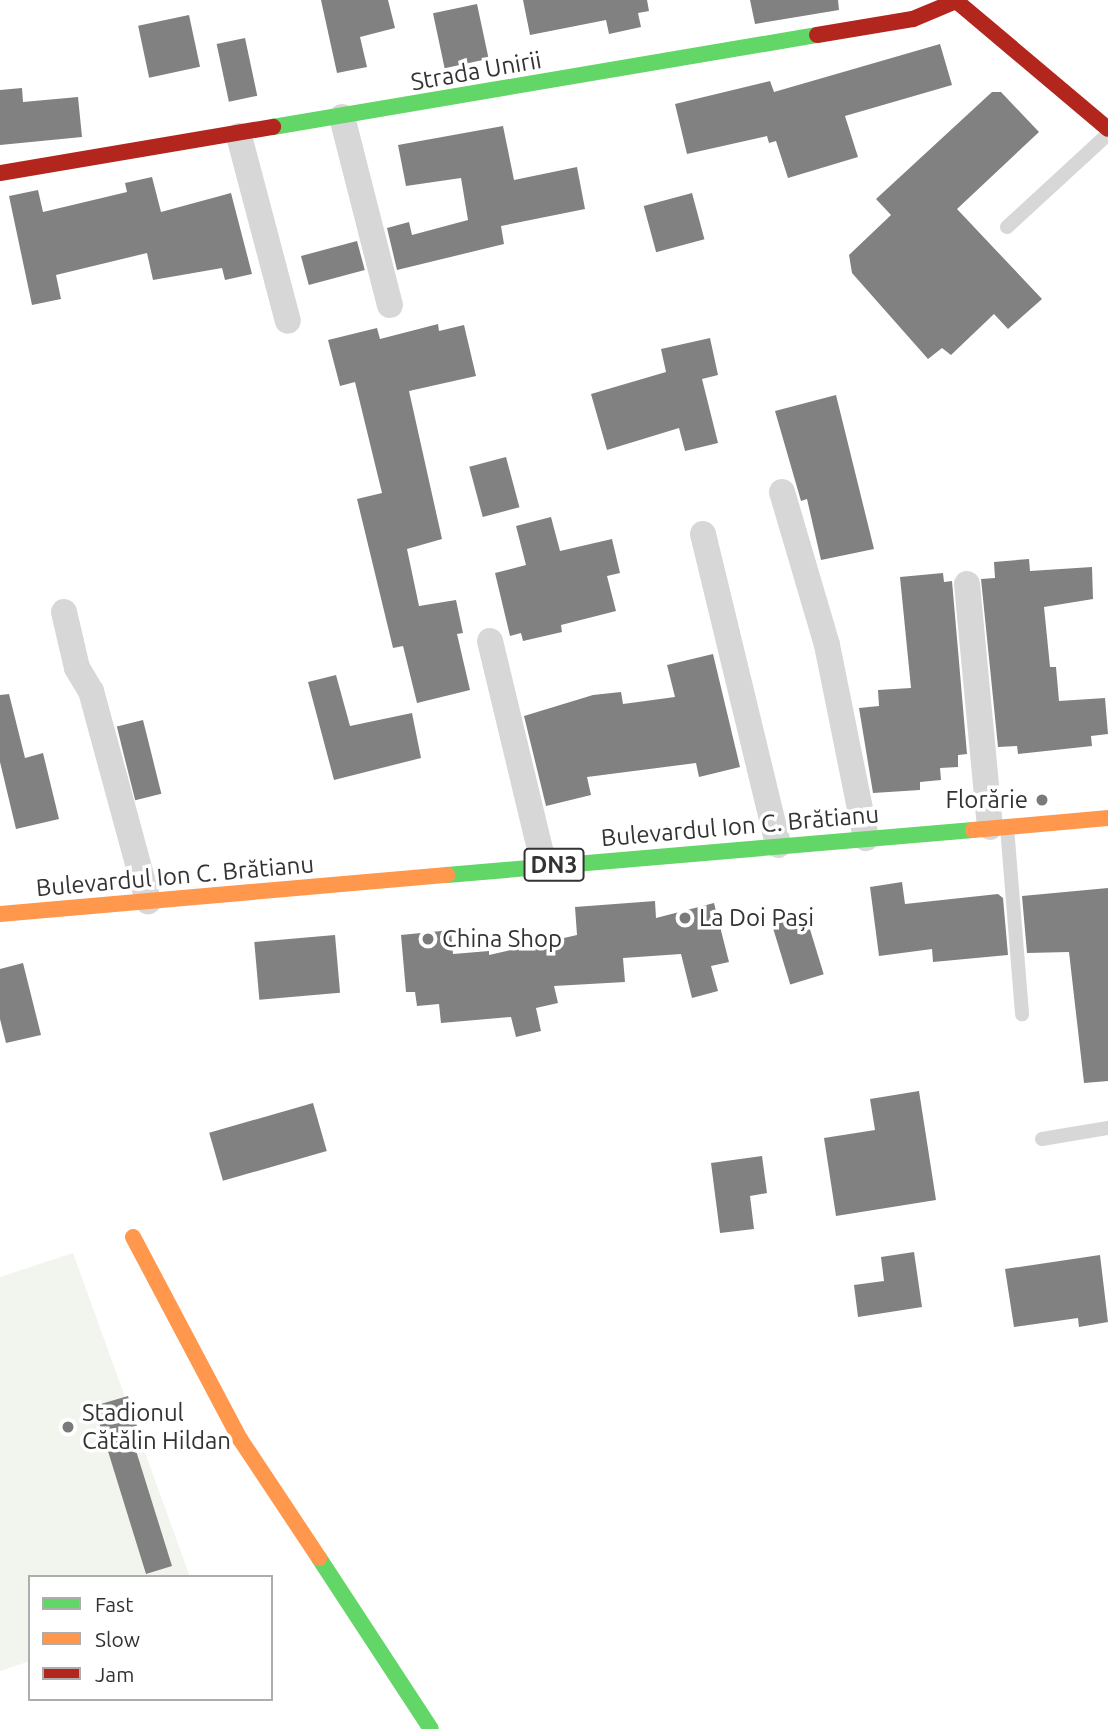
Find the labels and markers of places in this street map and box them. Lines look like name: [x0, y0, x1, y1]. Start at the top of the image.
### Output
place label: Florărie: [945, 786, 1028, 814]
marker: Florărie: [1034, 792, 1050, 808]
place label: La Doi Pași: [699, 904, 814, 932]
marker: La Doi Pași: [677, 910, 693, 926]
place label: China Shop: [442, 925, 562, 953]
marker: China Shop: [420, 931, 436, 947]
place label: Stadionul Cătălin Hildan: [82, 1399, 231, 1455]
marker: Stadionul Cătălin Hildan: [60, 1419, 76, 1435]

